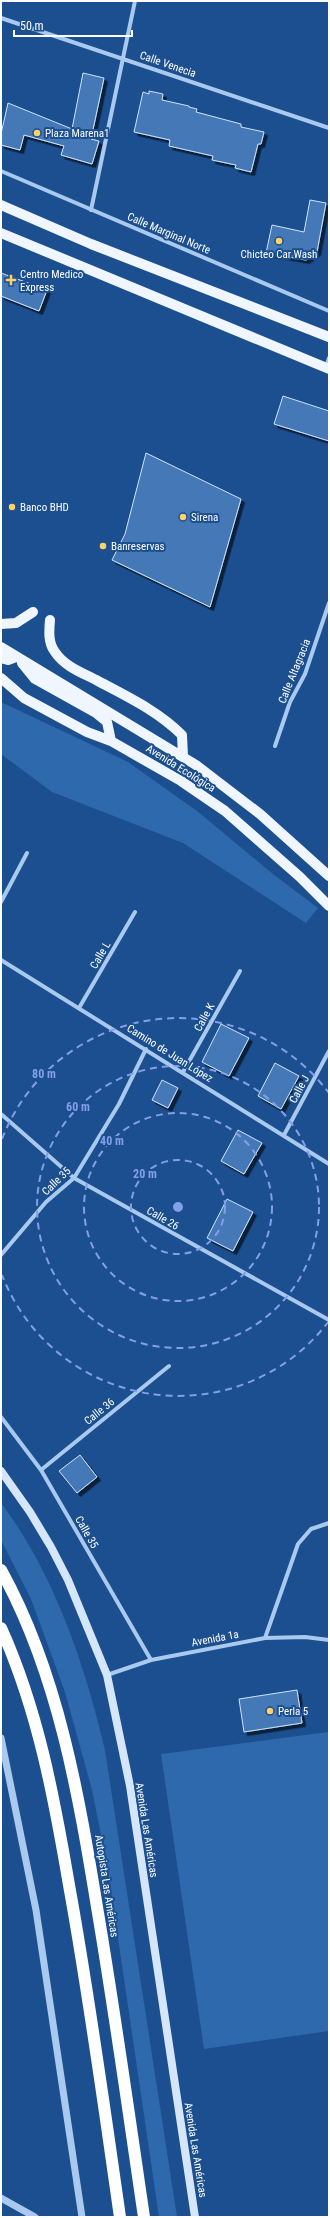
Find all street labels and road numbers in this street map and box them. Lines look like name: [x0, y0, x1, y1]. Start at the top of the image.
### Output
street label: Calle Venecia: [138, 49, 198, 80]
street label: Calle Marginal Norte: [125, 210, 212, 257]
street label: Calle Altagracia: [276, 637, 313, 705]
street label: Avenida Ecológica: [144, 742, 218, 795]
street label: Calle L: [87, 939, 113, 971]
street label: Calle K: [191, 1001, 217, 1034]
street label: Camino de Juan López: [124, 1022, 215, 1085]
street label: Calle J: [287, 1073, 312, 1105]
street label: Calle 35: [39, 1164, 73, 1198]
street label: Calle 26: [144, 1204, 181, 1233]
street label: Calle 36: [82, 1395, 117, 1427]
street label: Calle 35: [72, 1514, 101, 1551]
street label: Avenida 1a: [190, 1628, 240, 1649]
street label: Avenida Las Américas: [133, 1782, 160, 1879]
street label: Autopista Las Américas: [92, 1834, 121, 1938]
street label: Avenida Las Américas: [182, 2102, 209, 2199]

